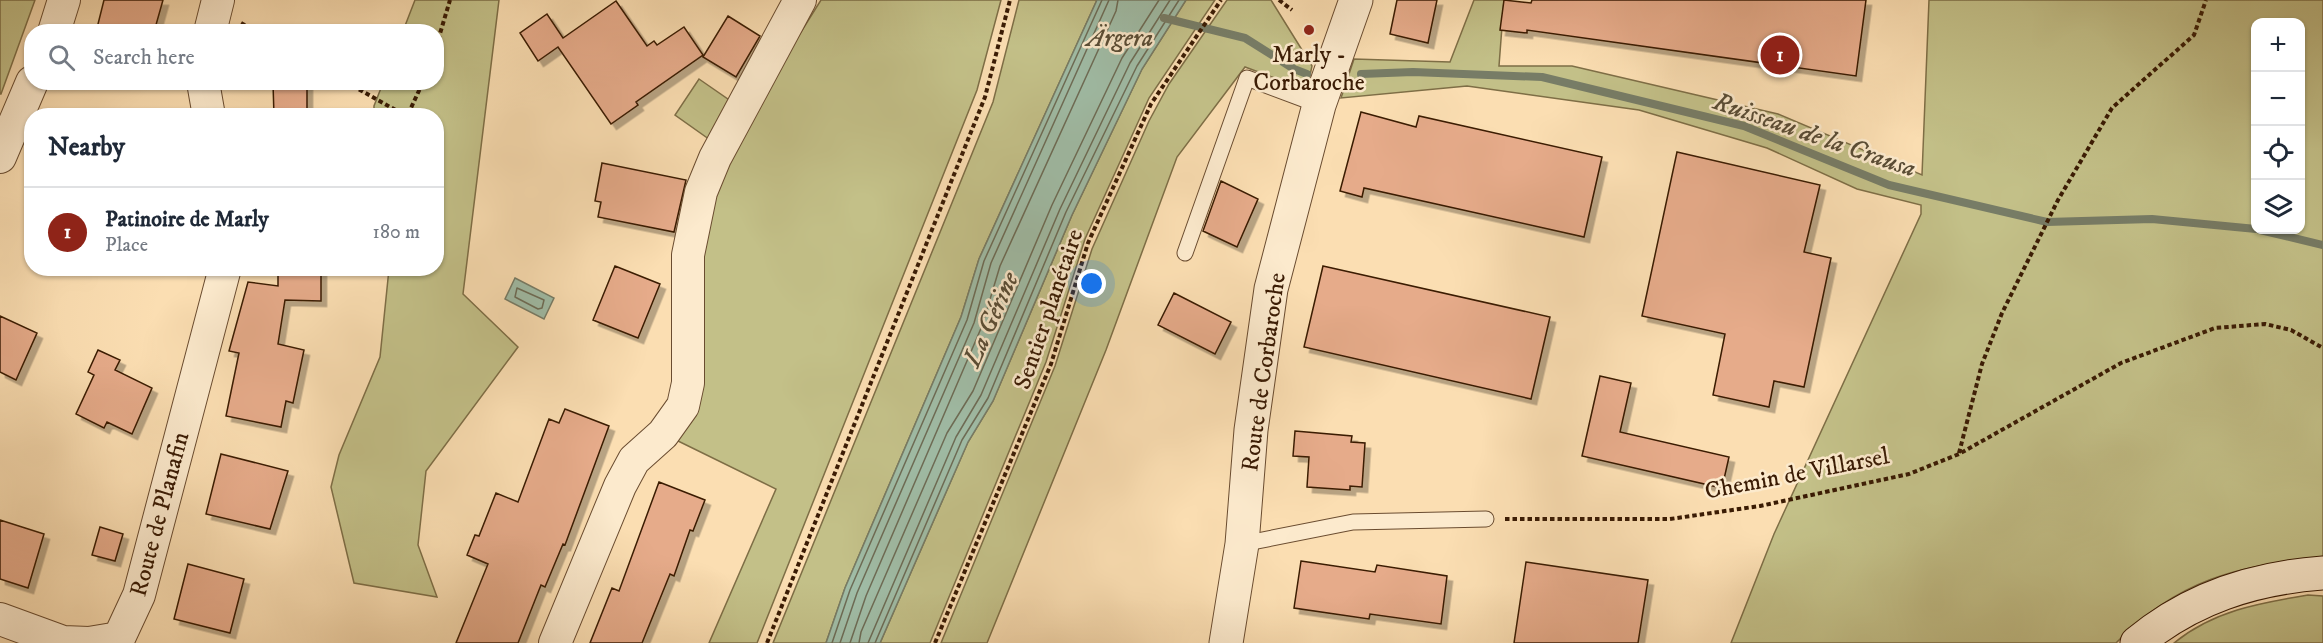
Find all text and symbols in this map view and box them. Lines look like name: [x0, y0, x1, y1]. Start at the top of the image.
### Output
map controls: [2251, 18, 2305, 234]
button: +: [2251, 18, 2305, 72]
water label: Ärgera: [1084, 22, 1153, 55]
marker: Marly - Corbaroche: [1302, 23, 1316, 37]
search box: [24, 24, 444, 90]
pin: 1: [1760, 32, 1800, 78]
place label: Marly - Corbaroche: [1253, 40, 1365, 98]
icon: search: [45, 41, 78, 74]
text: Search here: [93, 44, 195, 71]
button: −: [2251, 72, 2305, 126]
water label: Ruisseau de la Crausa: [1708, 85, 1920, 186]
button: locate: [2251, 126, 2305, 180]
text: Nearby: [48, 131, 125, 164]
button: layers: [2251, 180, 2305, 234]
text: Patinoire de Marly: [105, 206, 269, 233]
text: 1: [64, 220, 71, 245]
text: 180 m: [373, 220, 420, 245]
street label: Sentier planétaire: [1007, 225, 1090, 393]
text: Place: [105, 233, 148, 258]
water label: La Gérine: [955, 266, 1027, 374]
your location: [1077, 269, 1106, 298]
street label: Route de Corbaroche: [1235, 271, 1293, 473]
street label: Route de Planafin: [124, 428, 196, 600]
street label: Chemin de Villarsel: [1702, 441, 1893, 507]

